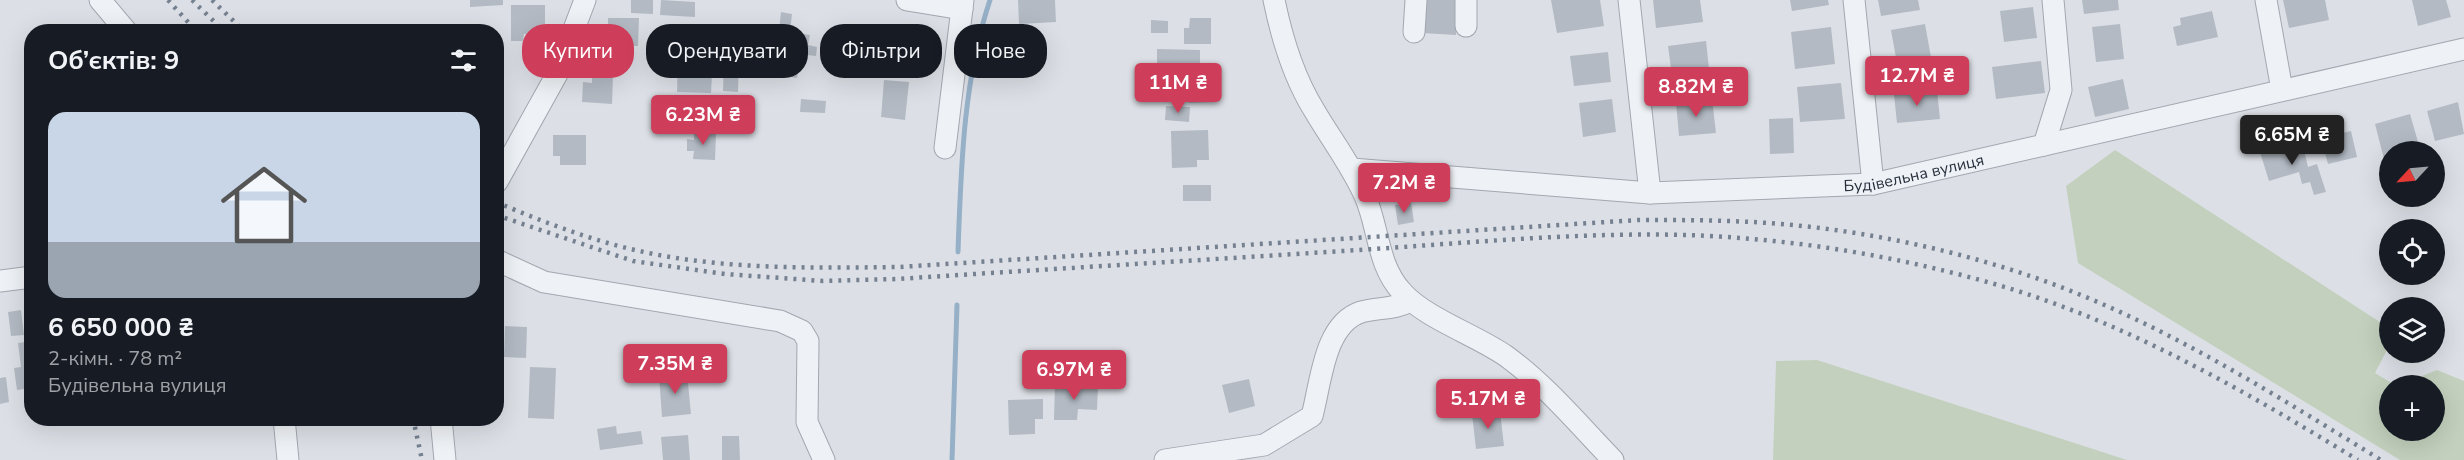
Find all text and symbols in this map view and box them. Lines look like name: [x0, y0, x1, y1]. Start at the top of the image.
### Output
chip: Купити: [522, 24, 634, 78]
chip: Орендувати: [646, 24, 808, 78]
chip: Фільтри: [820, 24, 942, 78]
chip: Нове: [954, 24, 1047, 78]
text: Об’єктів: 9: [48, 43, 179, 78]
icon: filters: [447, 44, 480, 77]
pin: 12.7M ₴: [1862, 56, 1972, 107]
text: 12.7M ₴: [1879, 62, 1955, 89]
pin: 11M ₴: [1136, 63, 1220, 114]
pin: 8.82M ₴: [1641, 67, 1751, 118]
text: 11M ₴: [1149, 69, 1207, 96]
text: 8.82M ₴: [1658, 73, 1734, 100]
pin: 6.23M ₴: [648, 95, 758, 146]
text: 6.23M ₴: [665, 101, 741, 128]
pin: 6.65M ₴: [2237, 115, 2347, 166]
text: 6.65M ₴: [2254, 121, 2330, 148]
north arrow: [2379, 141, 2445, 207]
map controls: [2379, 141, 2445, 441]
street label: Будівельна вулиця: [1843, 149, 1986, 197]
icon: home: [210, 151, 318, 259]
pin: 7.2M ₴: [1355, 163, 1453, 214]
text: 7.2M ₴: [1372, 169, 1436, 196]
button: locate: [2379, 219, 2445, 285]
button: layers: [2379, 297, 2445, 363]
text: 6 650 000 ₴: [48, 310, 194, 345]
pin: 7.35M ₴: [620, 344, 730, 395]
text: 2-кімн. · 78 m²: [48, 345, 182, 372]
text: 7.35M ₴: [637, 350, 713, 377]
pin: 6.97M ₴: [1019, 350, 1129, 401]
text: 6.97M ₴: [1036, 356, 1112, 383]
text: Будівельна вулиця: [48, 372, 227, 399]
button: +: [2379, 375, 2445, 441]
pin: 5.17M ₴: [1433, 379, 1543, 430]
text: 5.17M ₴: [1450, 385, 1526, 412]

